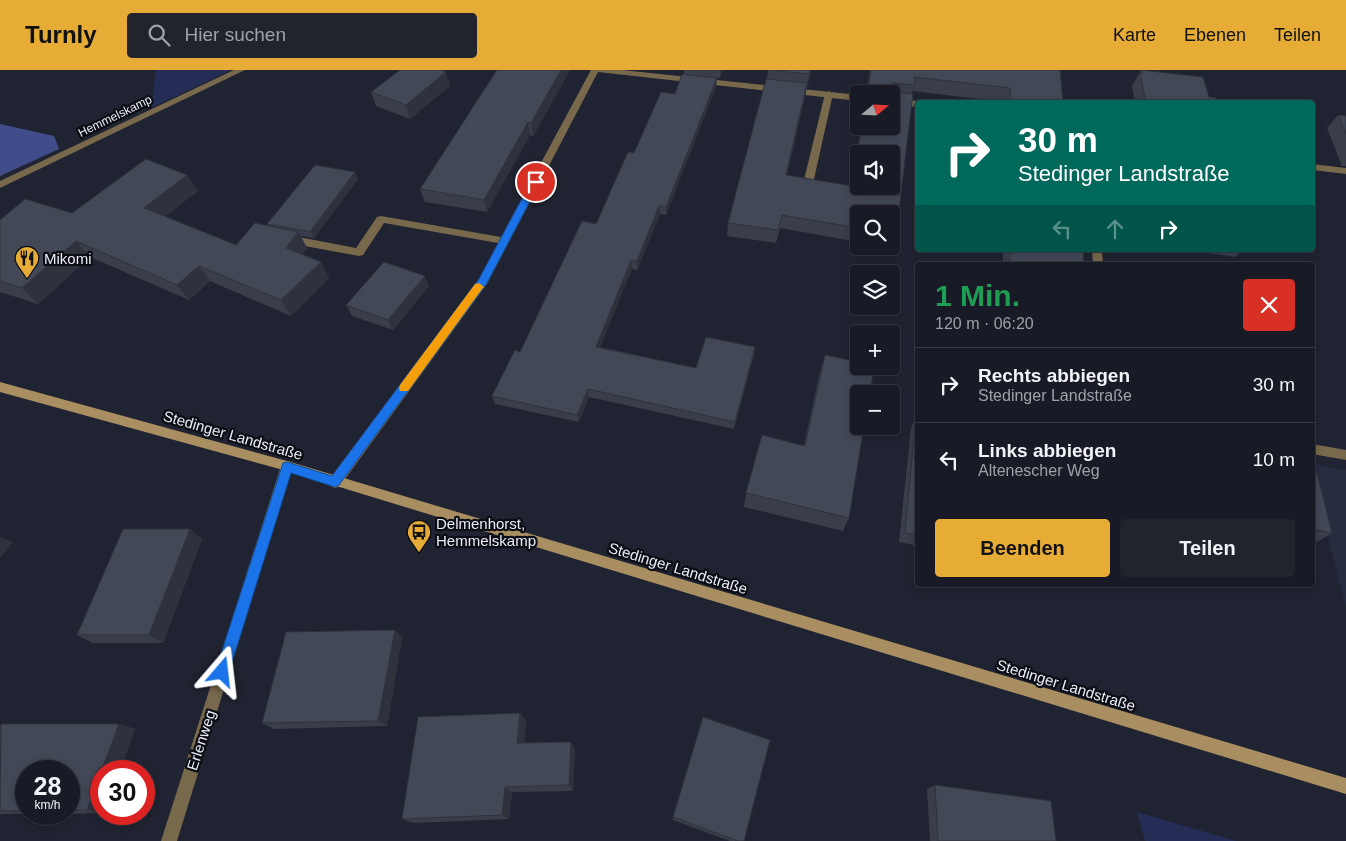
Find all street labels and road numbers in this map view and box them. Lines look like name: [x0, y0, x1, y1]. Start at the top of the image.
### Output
street label: Hemmelskamp: [76, 92, 154, 140]
street label: Stedinger Landstraße: [161, 407, 305, 463]
street label: Stedinger Landstraße: [607, 539, 749, 597]
street label: Stedinger Landstraße: [995, 656, 1137, 714]
street label: Erlenweg: [183, 708, 219, 772]

